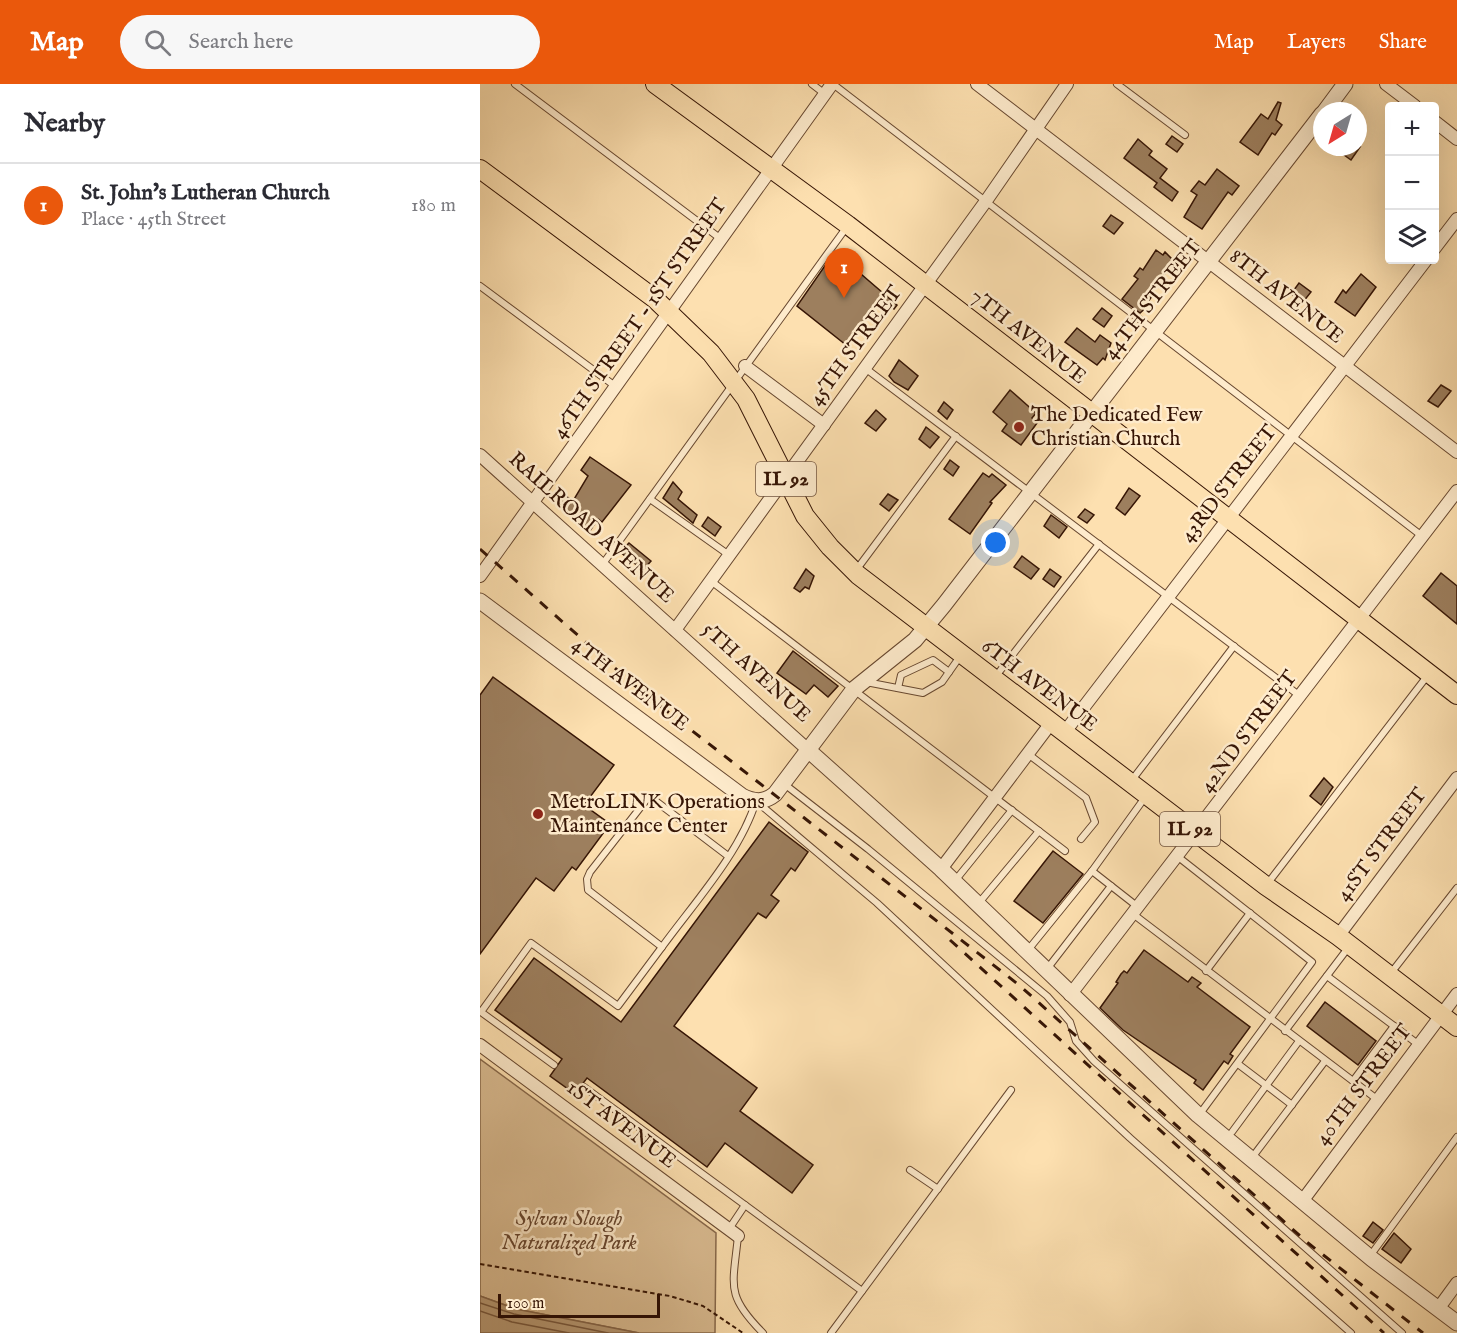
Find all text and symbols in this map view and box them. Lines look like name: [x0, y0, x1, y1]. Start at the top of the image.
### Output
search box: [120, 15, 540, 69]
text: Map: [30, 25, 84, 60]
icon: search: [141, 26, 174, 59]
text: Search here: [189, 28, 293, 56]
text: Map: [1214, 29, 1254, 56]
text: Layers: [1287, 29, 1346, 56]
text: Share: [1379, 29, 1427, 56]
north arrow: [1313, 102, 1367, 156]
map controls: [1385, 102, 1439, 264]
button: +: [1385, 102, 1439, 156]
text: Nearby: [24, 107, 105, 140]
button: −: [1385, 156, 1439, 210]
text: St. John's Lutheran Church: [81, 179, 330, 207]
text: 1: [40, 193, 47, 218]
text: 180 m: [411, 193, 456, 218]
street label: 46TH STREET - 1ST STREET: [547, 193, 734, 444]
text: Place · 45th Street: [81, 207, 226, 232]
button: layers: [1385, 210, 1439, 264]
street label: 44TH STREET: [1098, 234, 1209, 365]
street label: 8TH AVENUE: [1223, 244, 1349, 350]
pin: 1: [824, 248, 864, 298]
street label: 45TH STREET: [803, 280, 909, 411]
street label: 7TH AVENUE: [965, 283, 1091, 391]
place label: The Dedicated Few Christian Church: [1031, 402, 1203, 453]
street label: 43RD STREET: [1175, 419, 1284, 548]
marker: The Dedicated Few Christian Church: [1012, 420, 1026, 434]
street label: RAILROAD AVENUE: [502, 446, 680, 610]
road number: IL 92: [756, 462, 816, 496]
your location: [981, 528, 1010, 557]
street label: 5TH AVENUE: [696, 617, 816, 729]
street label: 4TH AVENUE: [566, 632, 694, 738]
street label: 6TH AVENUE: [975, 633, 1103, 739]
street label: 42ND STREET: [1194, 665, 1304, 798]
street label: 41ST STREET: [1331, 782, 1434, 907]
place label: MetroLINK Operations Maintenance Center: [550, 789, 765, 840]
marker: MetroLINK Operations Maintenance Center: [531, 807, 545, 821]
road number: IL 92: [1160, 812, 1220, 846]
street label: 40TH STREET: [1310, 1018, 1419, 1151]
street label: 1ST AVENUE: [561, 1075, 681, 1175]
park label: Sylvan Slough Naturalized Park: [501, 1206, 637, 1257]
scale bar: [498, 1291, 660, 1318]
text: 100 m: [507, 1294, 544, 1314]

